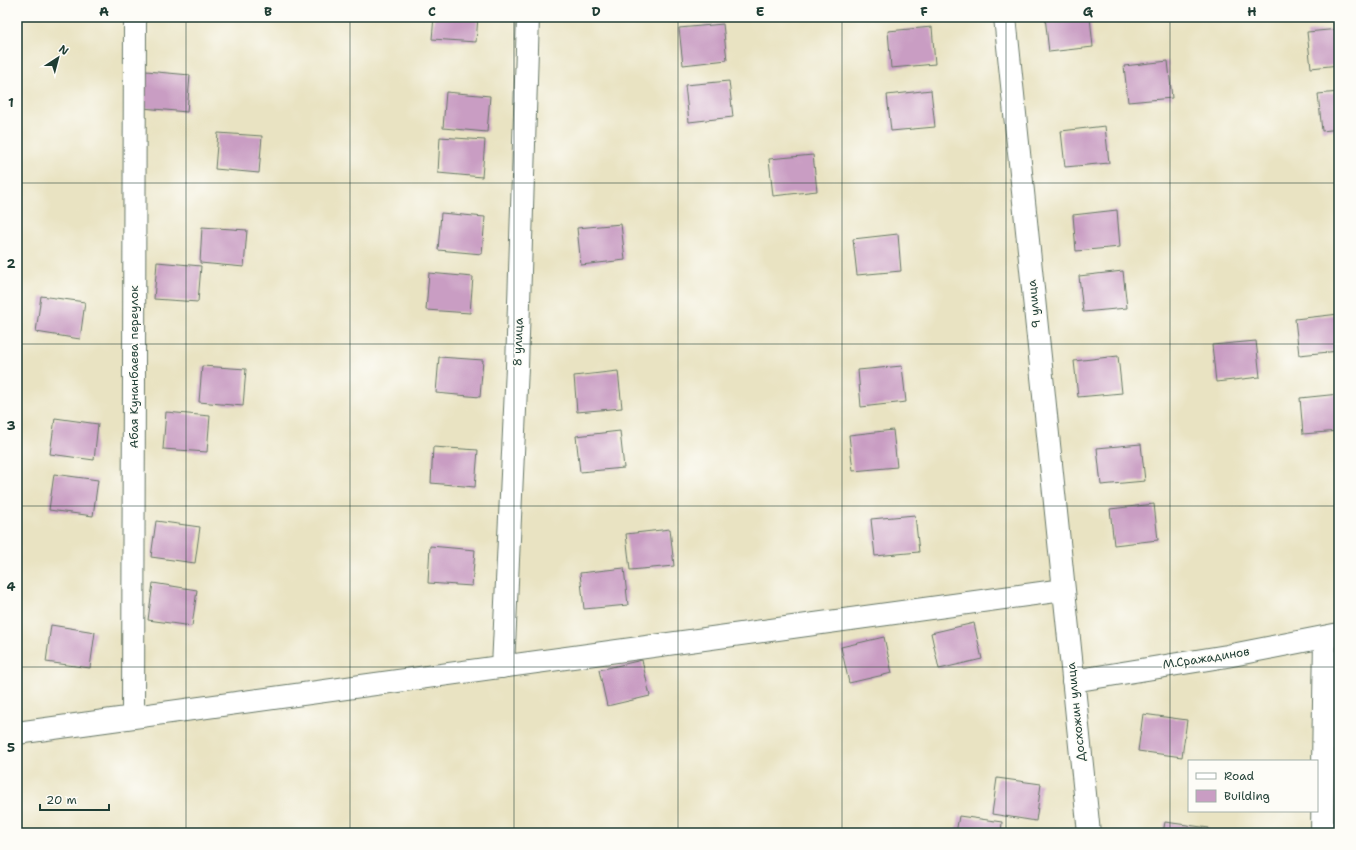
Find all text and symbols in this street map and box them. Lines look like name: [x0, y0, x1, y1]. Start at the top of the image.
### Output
text: A: [99, 3, 109, 20]
text: B: [264, 3, 272, 20]
text: C: [428, 3, 436, 20]
text: D: [591, 3, 601, 20]
text: E: [756, 3, 765, 20]
text: F: [920, 3, 928, 20]
text: G: [1083, 3, 1094, 20]
text: H: [1247, 3, 1257, 20]
north arrow: [38, 38, 78, 78]
text: N: [56, 42, 72, 59]
text: 1: [8, 94, 14, 111]
text: 2: [6, 255, 16, 272]
street label: 9 улица: [1023, 278, 1044, 329]
street label: Абая Кунанбаева переулок: [126, 285, 142, 449]
street label: 8 улица: [509, 317, 527, 367]
text: 3: [6, 417, 16, 434]
text: 4: [6, 578, 16, 595]
street label: М.Сражадинов: [1161, 643, 1251, 673]
street label: Досхожин улица: [1063, 661, 1089, 762]
text: 5: [7, 739, 15, 756]
legend: [1188, 760, 1318, 812]
text: Road: [1224, 768, 1255, 784]
scale bar: [40, 786, 109, 812]
text: Building: [1224, 788, 1270, 804]
text: 20 m: [46, 792, 77, 808]

